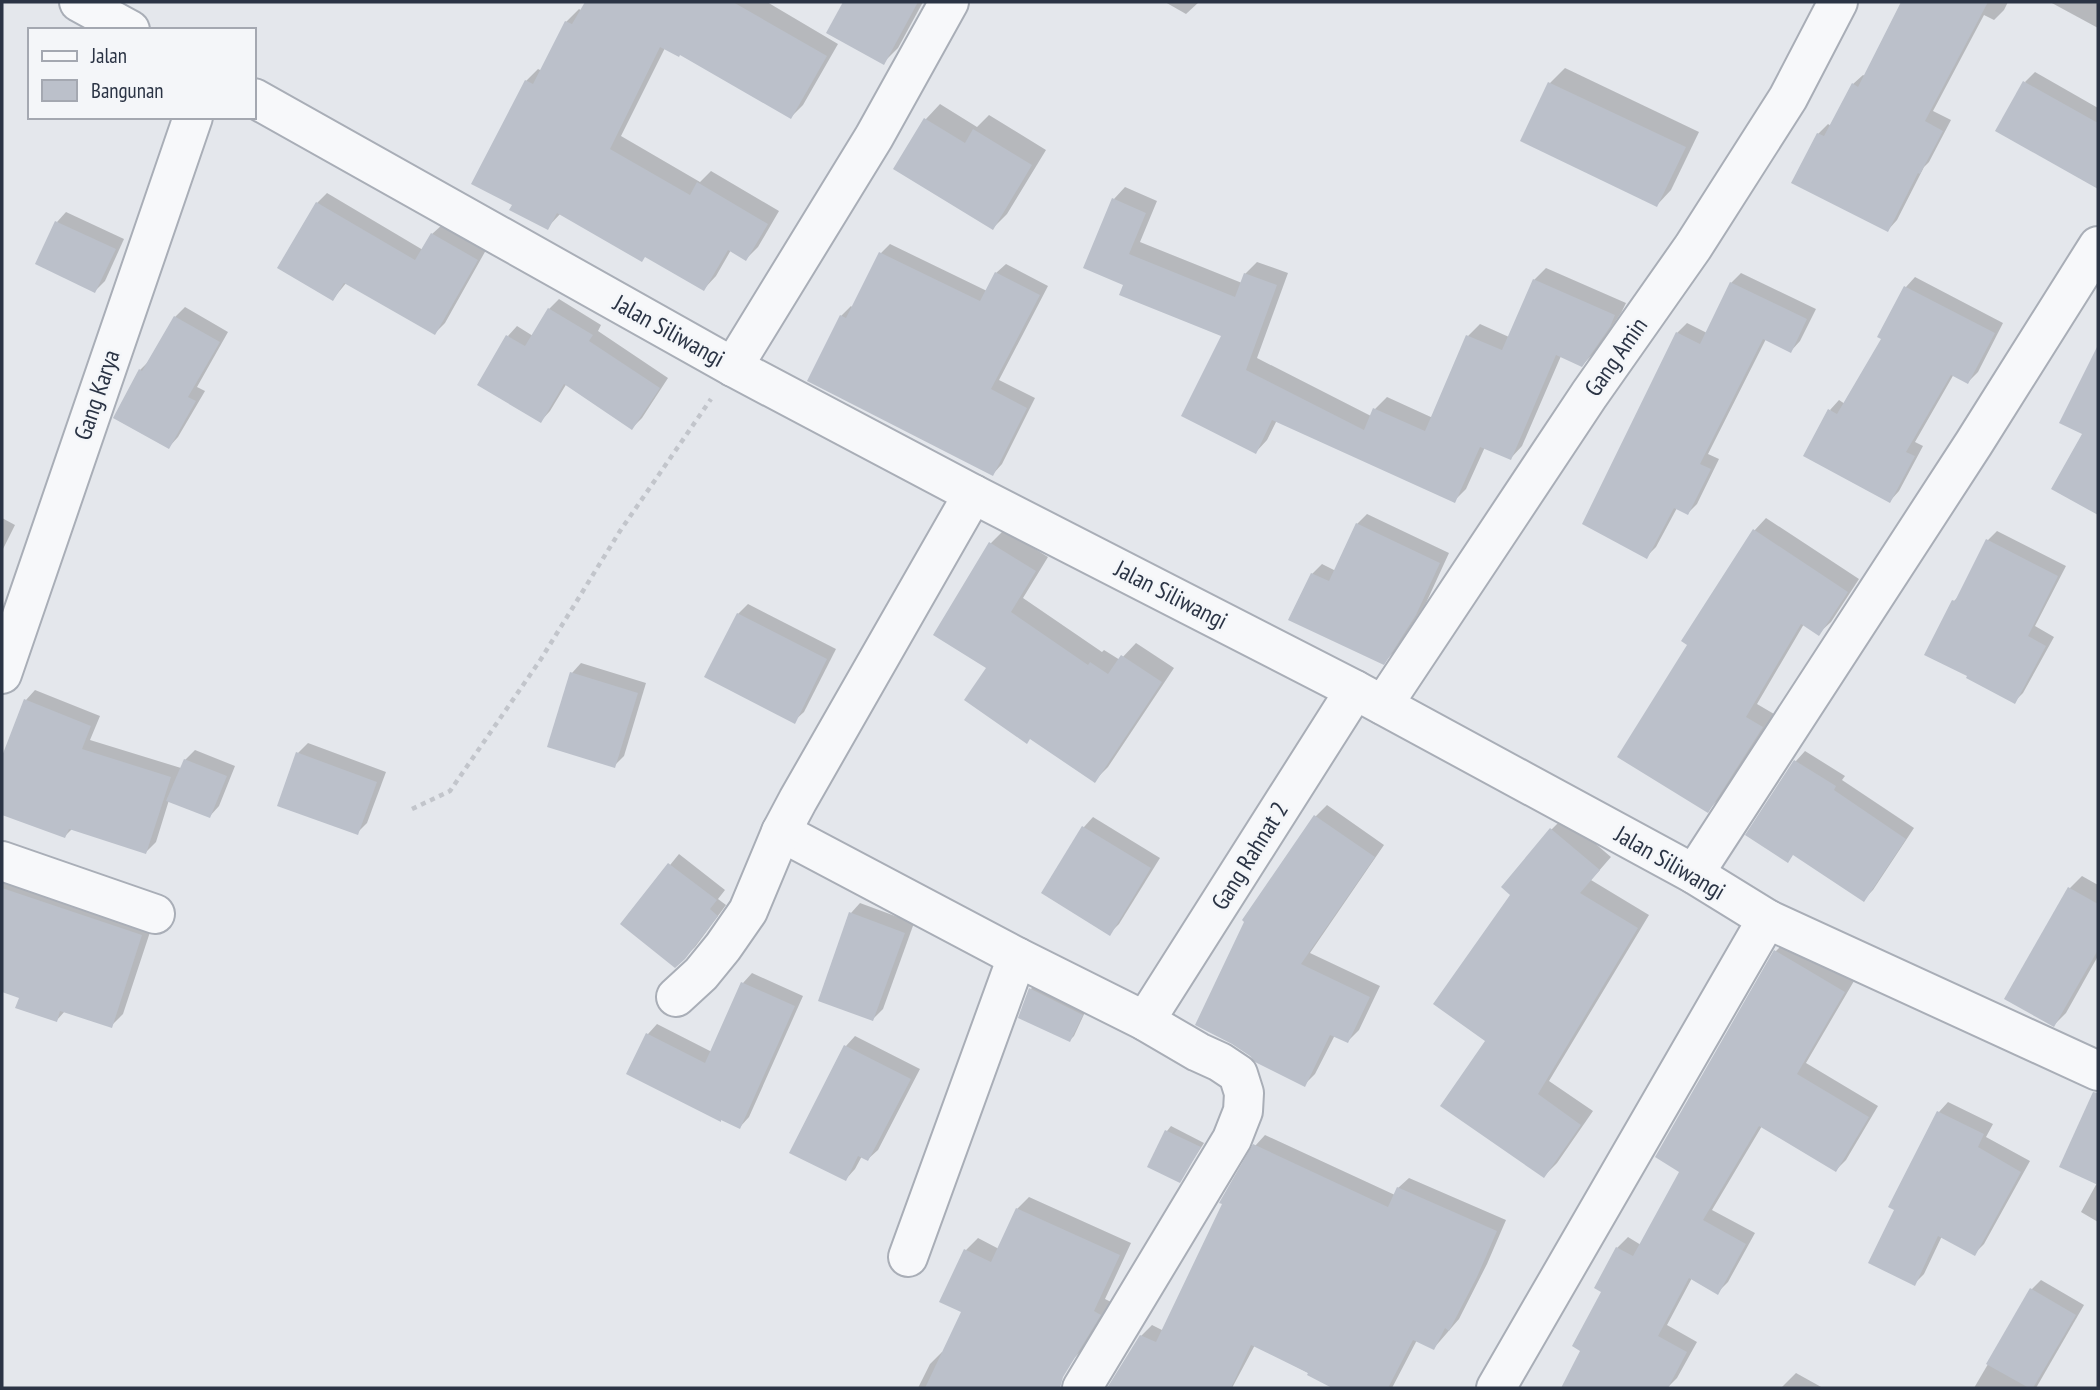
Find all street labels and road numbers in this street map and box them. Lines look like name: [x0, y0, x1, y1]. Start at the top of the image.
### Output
street label: Jalan Siliwangi: [607, 287, 730, 374]
street label: Gang Amin: [1577, 311, 1654, 402]
street label: Gang Karya: [67, 346, 126, 444]
street label: Jalan Siliwangi: [1109, 553, 1233, 636]
street label: Gang Rahnat 2: [1204, 796, 1295, 916]
street label: Jalan Siliwangi: [1609, 818, 1731, 907]

